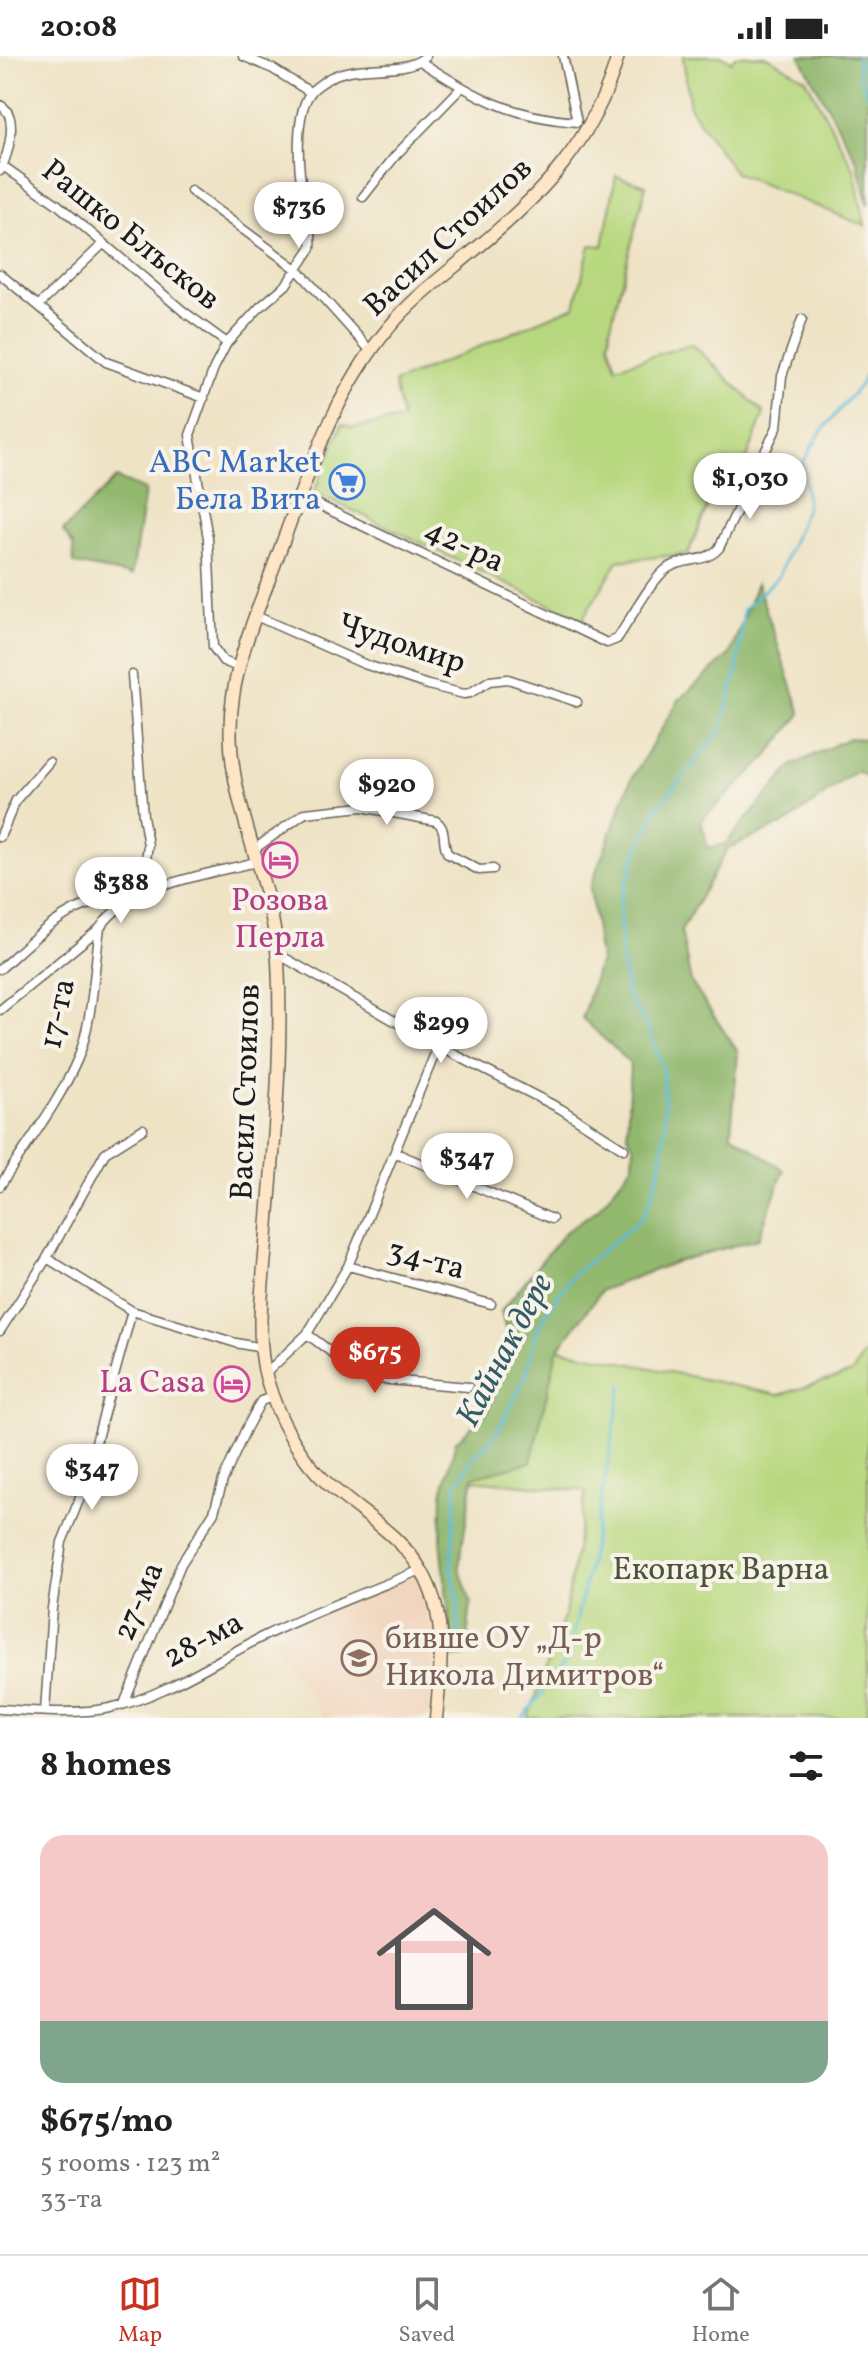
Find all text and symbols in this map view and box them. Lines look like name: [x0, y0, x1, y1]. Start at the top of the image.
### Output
text: 20:08: [40, 7, 117, 49]
street label: Васил Стоилов: [355, 148, 543, 328]
street label: Рашко Блъсков: [31, 150, 229, 322]
pin: $736: [252, 182, 346, 250]
text: $736: [272, 190, 326, 226]
place label: ABC Market Бела Вита: [149, 442, 321, 523]
pin: $1,030: [685, 453, 815, 521]
text: $1,030: [711, 461, 789, 497]
supermarket icon: ABC Market Бела Вита: [328, 463, 366, 501]
street label: 42-ра: [417, 509, 511, 585]
street label: Чудомир: [331, 604, 471, 686]
pin: $920: [340, 759, 434, 827]
text: $920: [358, 767, 416, 803]
hotel icon: Розова Перла: [261, 841, 299, 879]
pin: $388: [74, 857, 168, 925]
text: $388: [93, 865, 149, 901]
place label: Розова Перла: [231, 880, 329, 961]
street label: 17-та: [30, 975, 88, 1053]
street label: Васил Стоилов: [221, 983, 273, 1201]
pin: $299: [394, 997, 488, 1065]
text: $299: [413, 1005, 469, 1041]
pin: $347: [420, 1133, 514, 1201]
text: $347: [439, 1141, 495, 1177]
street label: 34-та: [382, 1230, 470, 1292]
water label: Кайнак дере: [446, 1266, 566, 1436]
pin: $675: [328, 1327, 422, 1395]
text: $675: [348, 1335, 402, 1371]
place label: La Casa: [99, 1362, 206, 1406]
hotel icon: La Casa: [213, 1365, 251, 1403]
pin: $347: [45, 1444, 139, 1512]
text: $347: [64, 1452, 120, 1488]
park label: Екопарк Варна: [613, 1549, 829, 1593]
street label: 27-ма: [104, 1556, 176, 1648]
street label: 28-ма: [156, 1602, 252, 1680]
place label: бивше ОУ „Д-р Никола Димитров“: [385, 1618, 664, 1699]
school or university icon: бивше ОУ „Д-р Никола Димитров“: [340, 1639, 378, 1677]
text: 8 homes: [40, 1743, 172, 1790]
icon: filters: [784, 1744, 828, 1788]
icon: home: [362, 1887, 506, 2031]
text: $675/mo: [40, 2099, 173, 2146]
text: 5 rooms · 123 m²: [40, 2146, 220, 2182]
text: 33-та: [40, 2182, 103, 2218]
tab: Map: [118, 2272, 162, 2351]
tab: Saved: [399, 2272, 455, 2351]
tab: Home: [692, 2272, 750, 2351]

